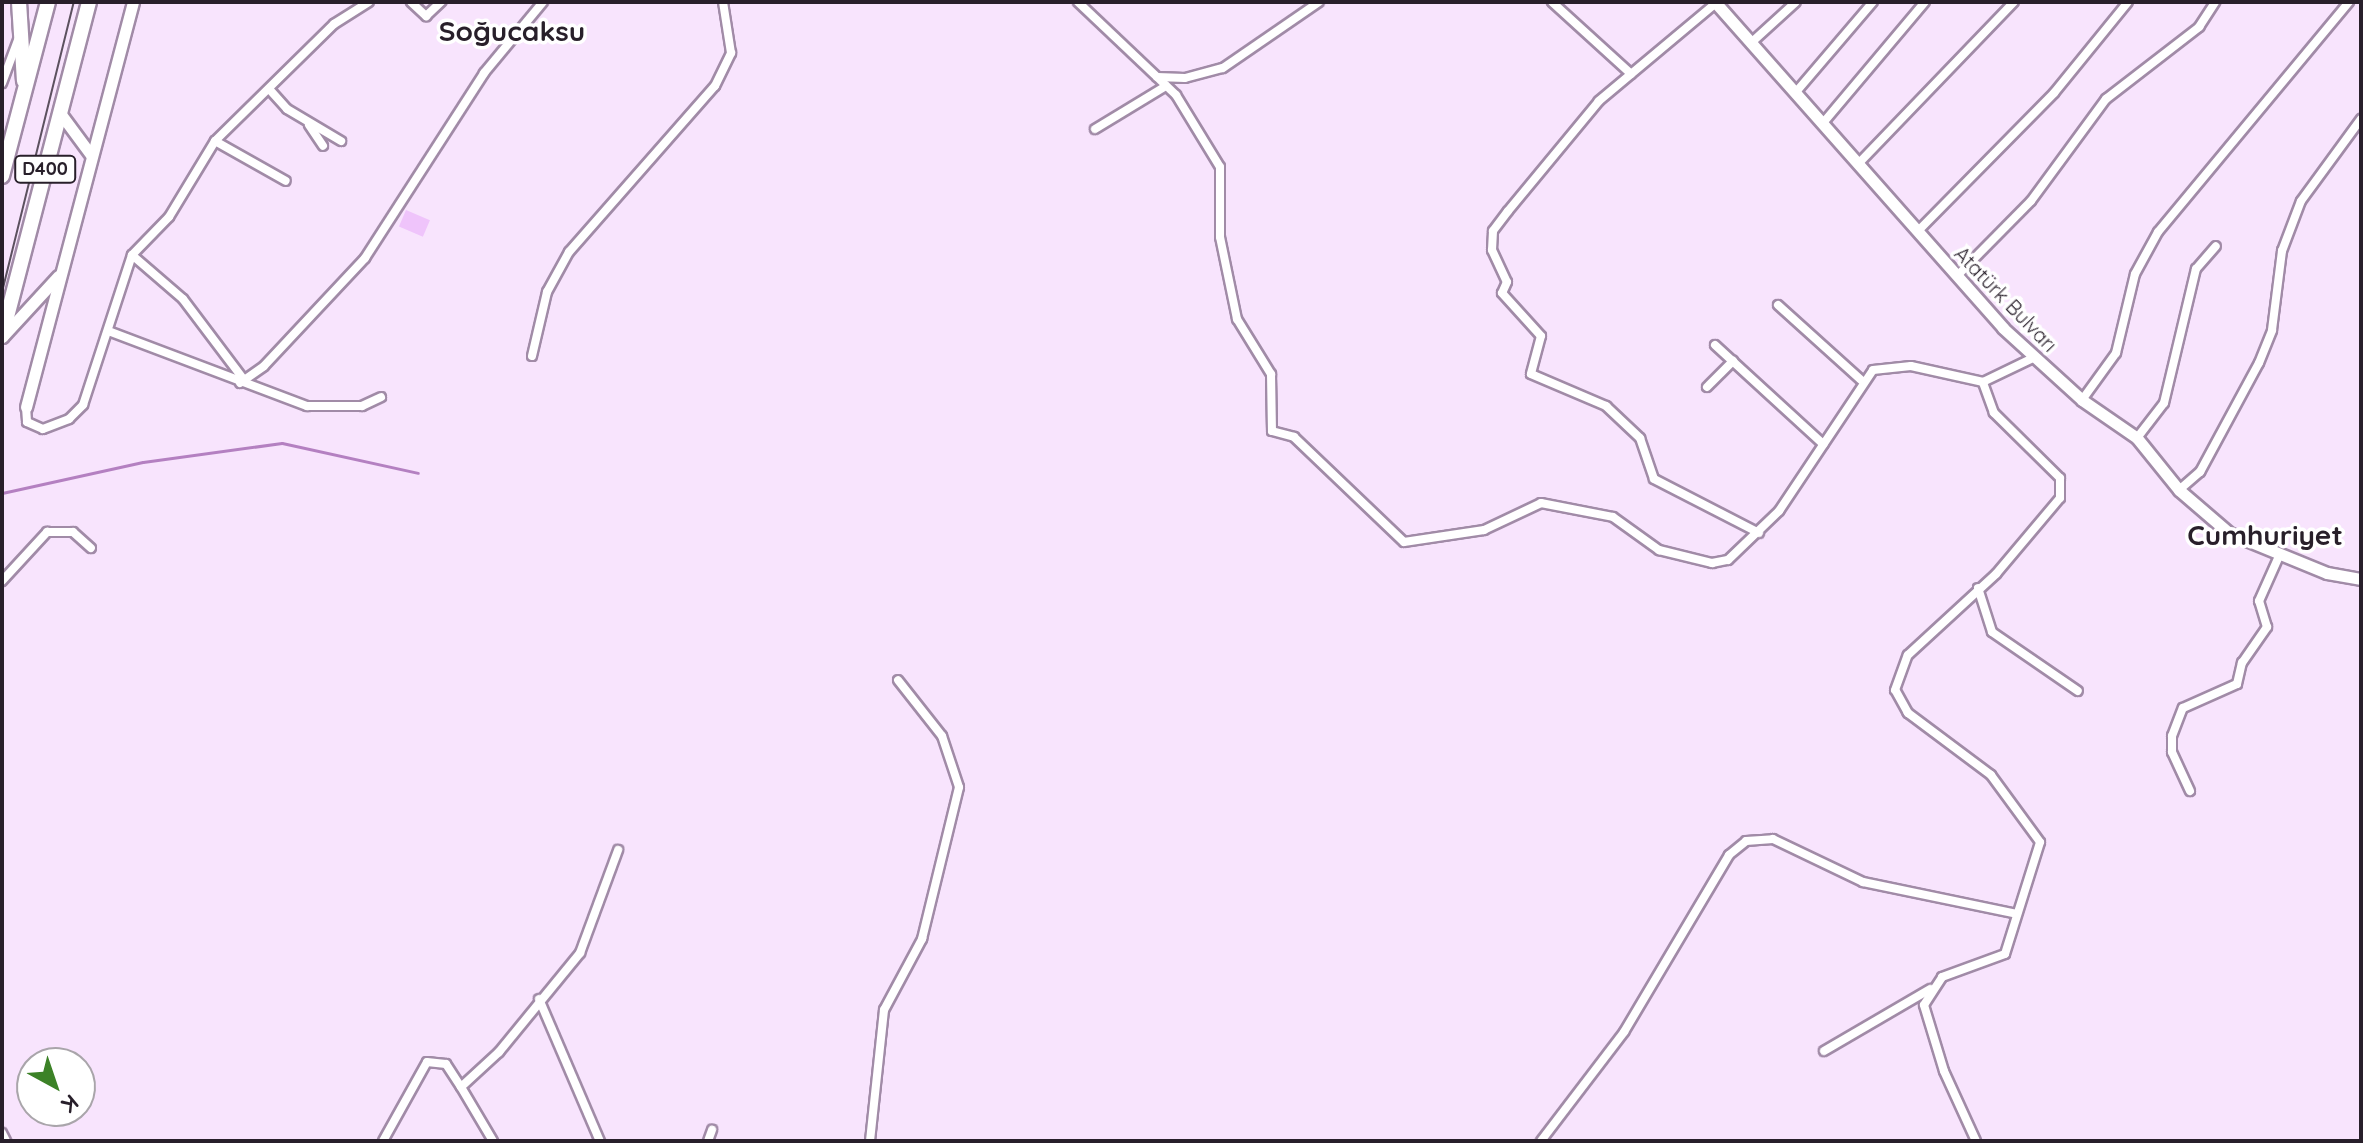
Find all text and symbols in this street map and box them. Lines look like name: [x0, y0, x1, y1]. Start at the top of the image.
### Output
district label: Soğucaksu: [439, 14, 585, 48]
road number: D400: [13, 155, 77, 183]
street label: Atatürk Bulvarı: [1950, 241, 2062, 357]
district label: Cumhuriyet: [2187, 518, 2343, 552]
north arrow: [16, 1047, 96, 1127]
text: K: [56, 1088, 85, 1119]

